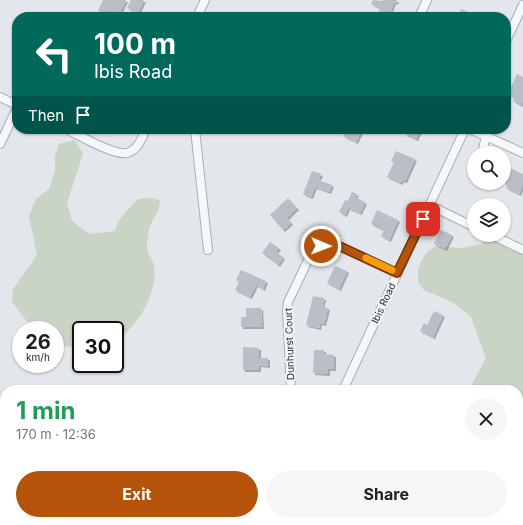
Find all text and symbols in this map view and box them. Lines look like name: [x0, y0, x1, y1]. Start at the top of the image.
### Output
text: 100 m: [94, 27, 176, 61]
icon: left: [28, 28, 80, 80]
text: Ibis Road: [94, 61, 172, 82]
icon: arrive: [72, 104, 94, 126]
text: Then: [28, 106, 64, 125]
map controls: [467, 146, 511, 242]
button: search: [467, 146, 511, 190]
button: layers: [467, 198, 511, 242]
pin: [406, 202, 440, 236]
icon: arrive: [412, 208, 434, 230]
position arrow: [300, 225, 342, 267]
street label: Ibis Road: [368, 281, 398, 325]
street label: Dunhurst Court: [282, 307, 296, 380]
speed limit sign: 30: [72, 321, 124, 373]
text: 26: [25, 330, 51, 354]
text: km/h: [26, 351, 50, 363]
text: 1 min: [16, 396, 75, 425]
button: close: [465, 398, 507, 440]
text: 170 m · 12:36: [16, 426, 96, 442]
button: Exit: [16, 471, 258, 517]
button: Share: [266, 471, 507, 517]

